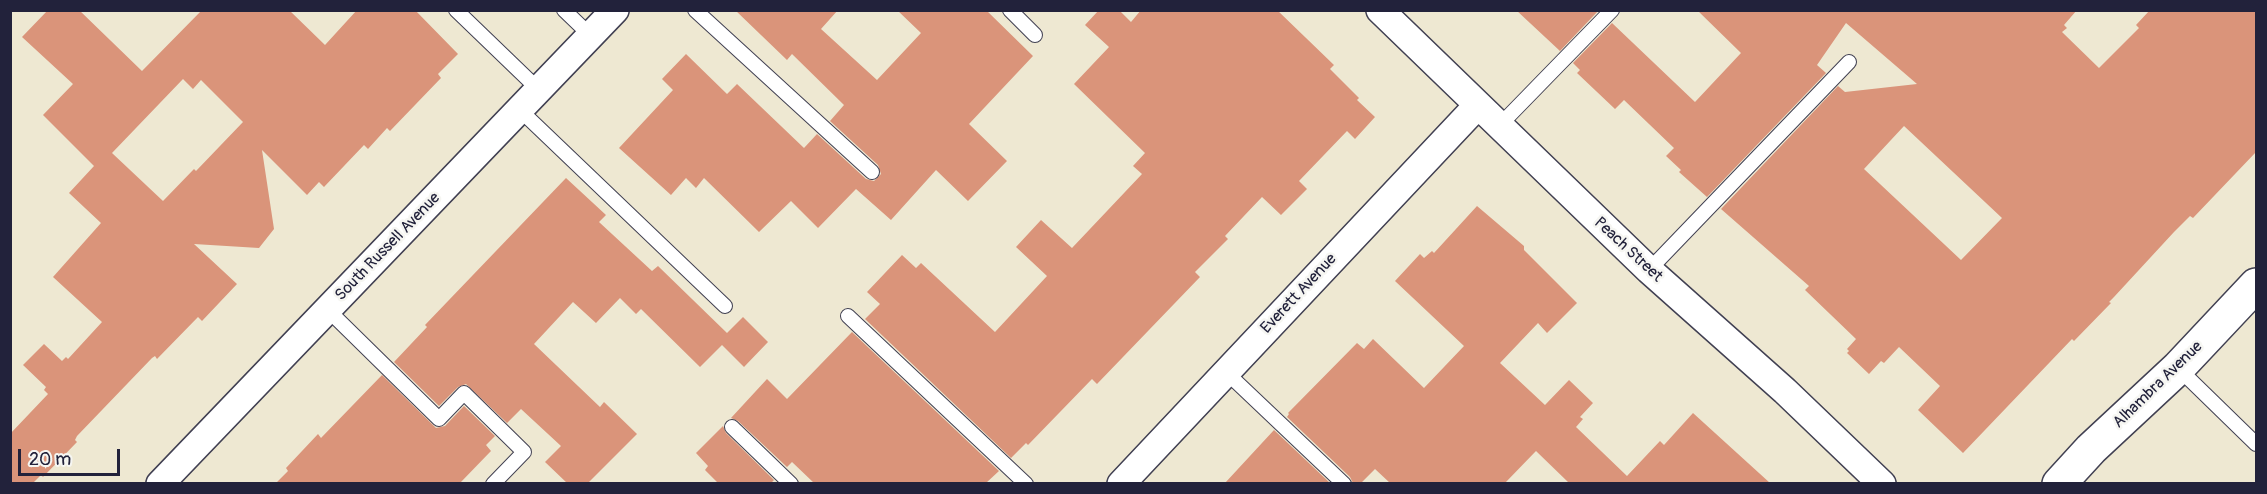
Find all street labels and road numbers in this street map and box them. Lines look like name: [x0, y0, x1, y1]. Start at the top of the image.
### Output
street label: South Russell Avenue: [331, 189, 445, 305]
street label: Peach Street: [1590, 213, 1666, 287]
street label: Everett Avenue: [1257, 250, 1341, 338]
street label: Alhambra Avenue: [2109, 337, 2207, 433]

